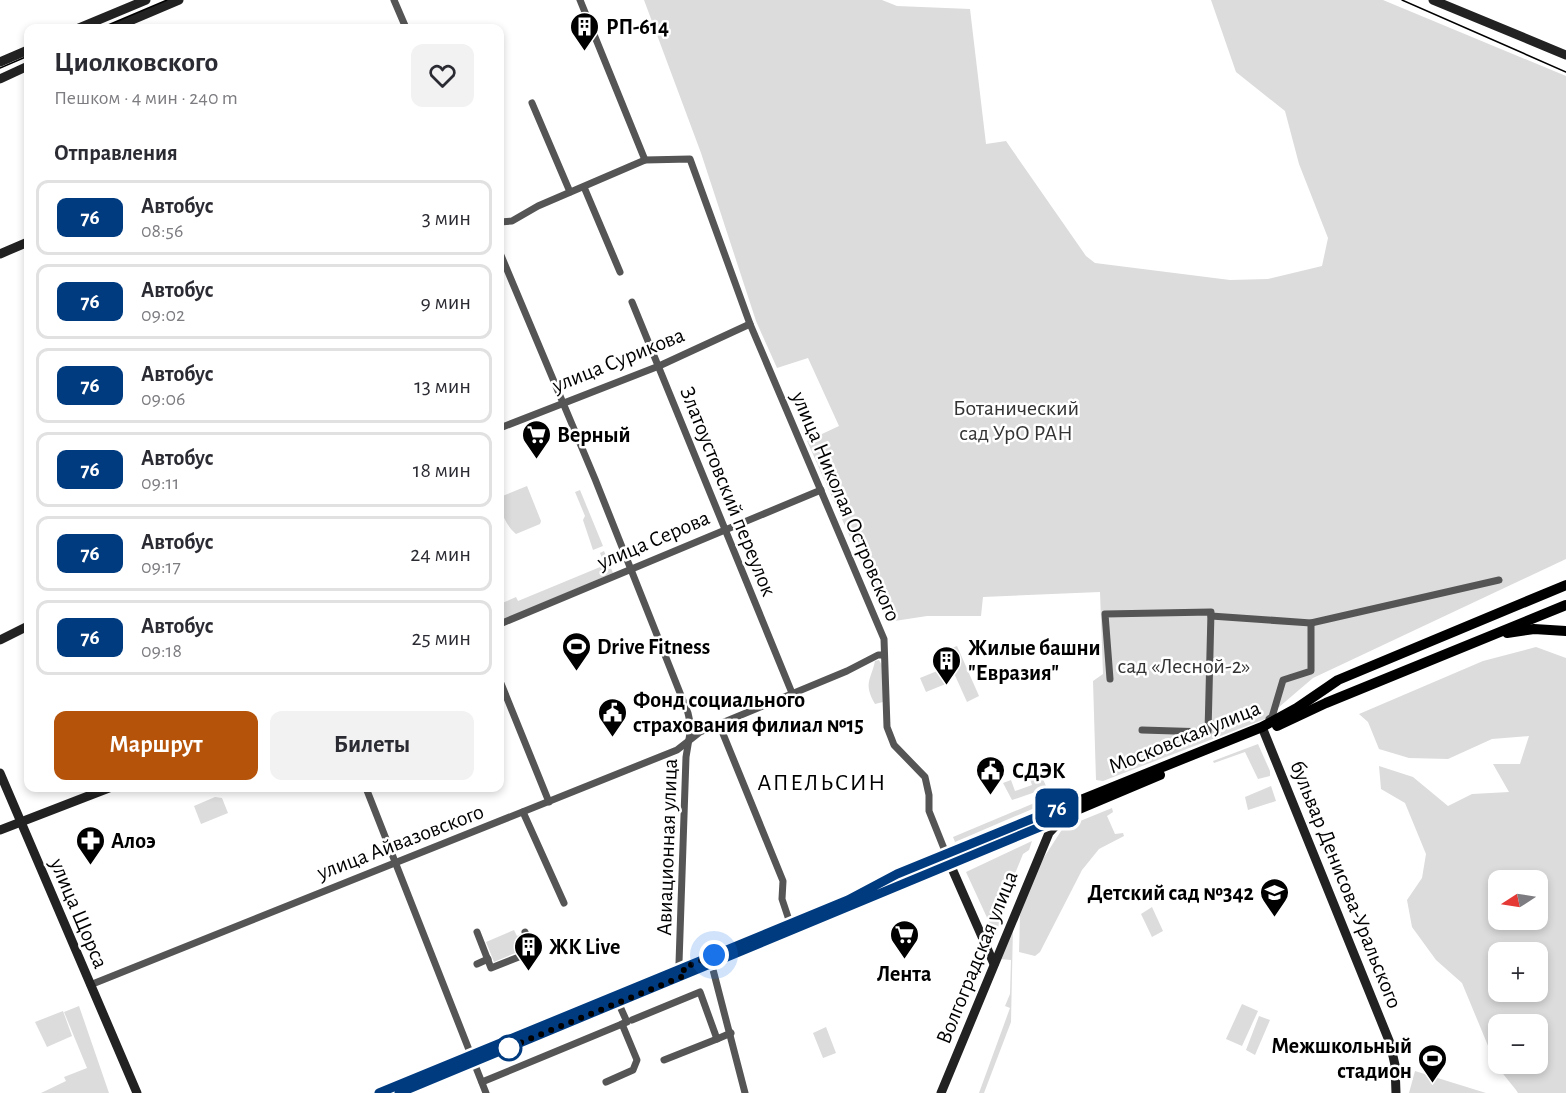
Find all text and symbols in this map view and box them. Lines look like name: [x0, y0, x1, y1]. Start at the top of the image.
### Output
building icon: РП-614: [569, 10, 601, 52]
place label: РП-614: [606, 16, 669, 38]
button: heart: [411, 44, 474, 107]
text: Циолковского: [54, 49, 218, 77]
text: Пешком · 4 мин · 240 m: [54, 88, 238, 108]
text: Отправления: [54, 142, 178, 164]
text: Автобус: [141, 195, 214, 217]
text: 76: [80, 207, 100, 228]
text: 3 мин: [422, 207, 471, 229]
text: 08:56: [141, 221, 183, 241]
text: Автобус: [141, 279, 214, 301]
text: 76: [80, 291, 100, 312]
text: 9 мин: [420, 291, 471, 313]
text: 09:02: [141, 305, 185, 325]
street label: улица Сурикова: [548, 323, 688, 397]
text: Автобус: [141, 363, 214, 385]
text: 76: [80, 375, 100, 396]
text: 13 мин: [414, 375, 471, 397]
street label: Златоустовский переулок: [676, 384, 780, 599]
street label: улица Николая Островского: [787, 387, 904, 624]
text: 09:06: [141, 389, 186, 409]
park label: Ботанический сад УрО РАН: [953, 397, 1079, 444]
supermarket icon: Верный: [520, 418, 552, 460]
place label: Верный: [557, 424, 631, 446]
text: Автобус: [141, 447, 214, 469]
text: 76: [80, 459, 100, 480]
text: 18 мин: [413, 459, 471, 481]
text: 09:11: [141, 473, 179, 493]
street label: улица Серова: [593, 506, 713, 574]
text: Автобус: [141, 531, 214, 553]
text: 76: [80, 543, 100, 564]
text: 24 мин: [410, 543, 471, 565]
text: 09:17: [141, 557, 181, 577]
text: Автобус: [141, 615, 214, 637]
text: 76: [80, 627, 100, 648]
text: 25 мин: [412, 627, 471, 649]
sports icon: Drive Fitness: [560, 630, 592, 672]
place label: Drive Fitness: [597, 636, 710, 658]
place label: Жилые башни "Евразия": [968, 637, 1101, 684]
text: 09:18: [141, 641, 182, 661]
building icon: Жилые башни "Евразия": [931, 644, 963, 686]
park label: сад «Лесной-2»: [1118, 655, 1250, 677]
place label: Фонд социального страхования филиал №15: [633, 689, 864, 736]
public building icon: Фонд социального страхования филиал №15: [596, 696, 628, 738]
street label: Московская улица: [1105, 696, 1263, 777]
button: Маршрут: [54, 711, 258, 780]
button: Билеты: [270, 711, 474, 780]
public building icon: СДЭК: [975, 754, 1007, 796]
street label: бульвар Денисова-Уральского: [1286, 757, 1406, 1011]
street label: Авиационная улица: [653, 758, 681, 936]
place label: СДЭК: [1012, 760, 1066, 782]
district label: АПЕЛЬСИН: [757, 771, 887, 795]
line badge: 76: [1030, 788, 1084, 828]
text: 76: [1047, 798, 1067, 819]
street label: улица Айвазовского: [313, 800, 487, 884]
pharmacy icon: Алоэ: [74, 824, 106, 866]
place label: Алоэ: [111, 830, 156, 852]
street label: улица Щорса: [46, 854, 112, 972]
street label: Волгоградская улица: [932, 868, 1022, 1047]
north arrow: [1488, 870, 1548, 930]
map controls: [1488, 870, 1548, 1074]
school or university icon: Детский сад №342: [1259, 876, 1291, 918]
place label: Детский сад №342: [1088, 882, 1254, 904]
supermarket icon: Лента: [888, 918, 920, 960]
building icon: ЖК Live: [512, 930, 544, 972]
place label: ЖК Live: [549, 936, 620, 958]
your location: [699, 940, 729, 970]
button: +: [1488, 942, 1548, 1002]
place label: Лента: [877, 963, 931, 985]
button: −: [1488, 1014, 1548, 1074]
unlabelled marker: [496, 1035, 522, 1061]
place label: Межшкольный стадион: [1271, 1035, 1412, 1082]
sports icon: Межшкольный стадион: [1417, 1042, 1449, 1084]

